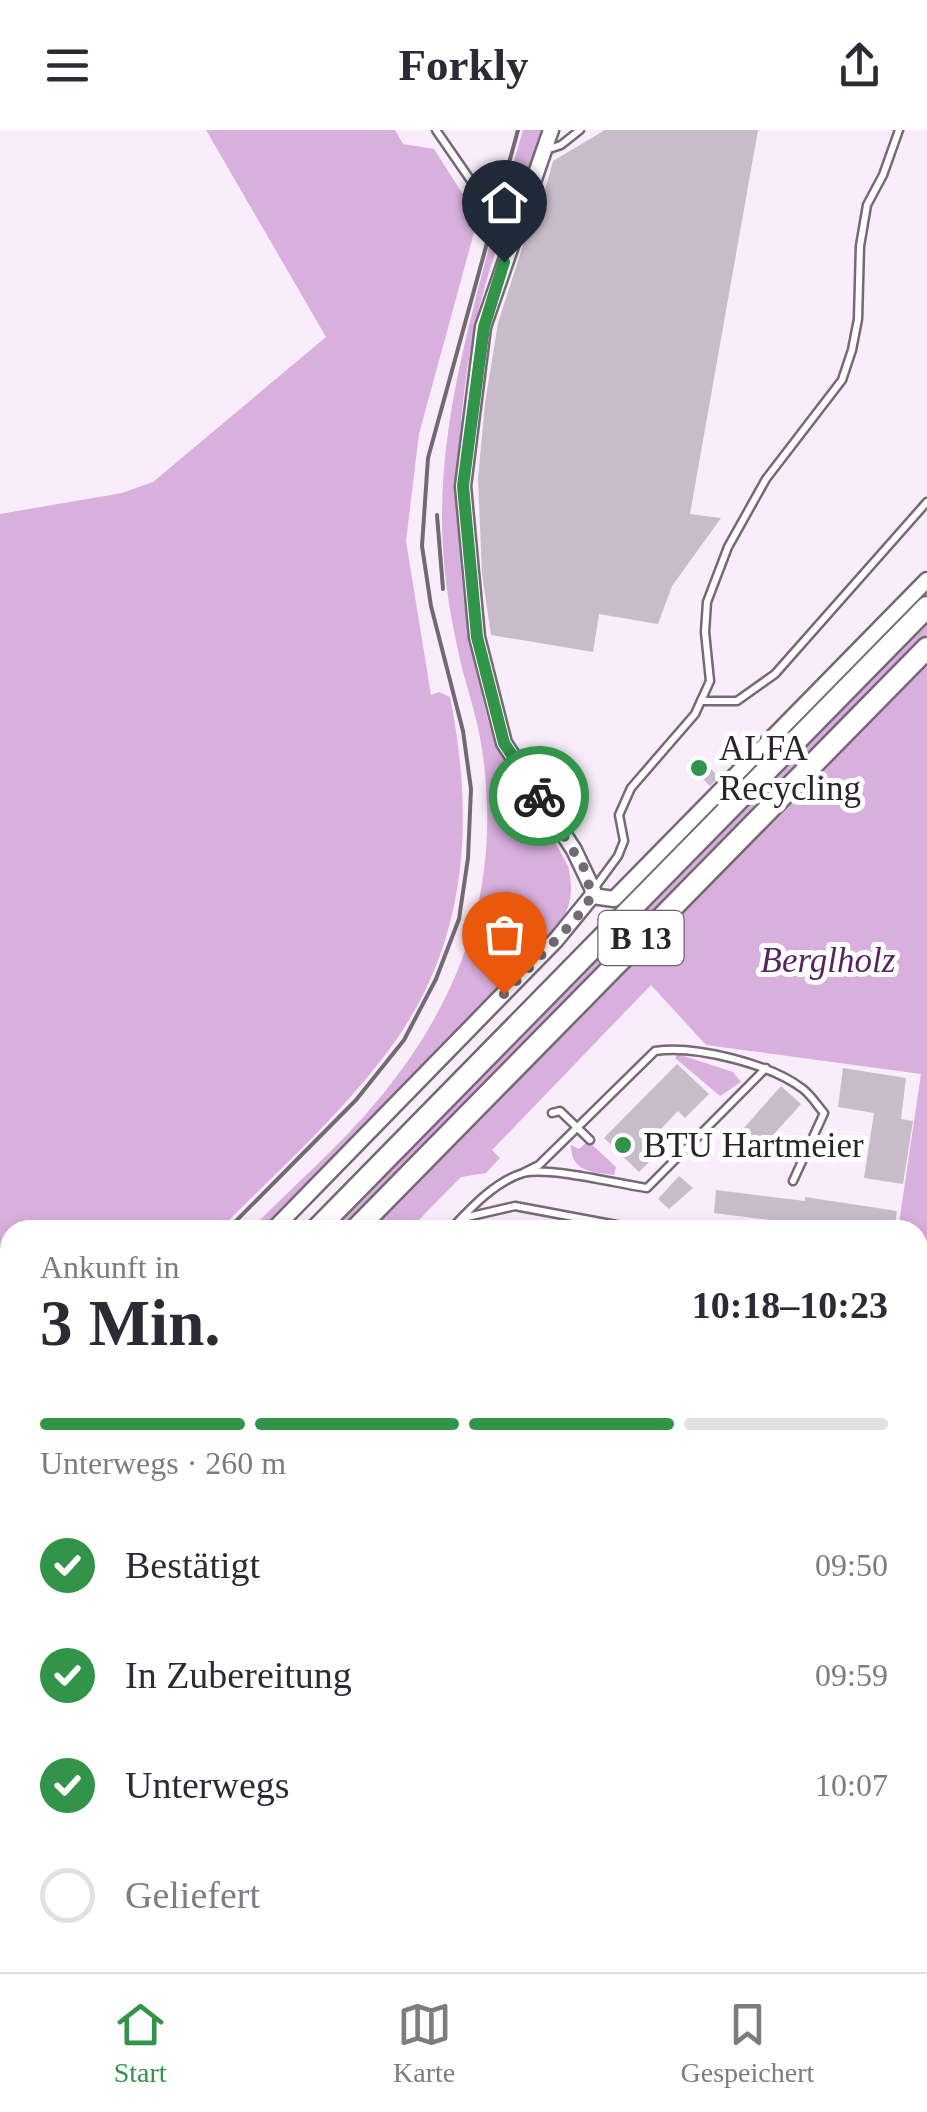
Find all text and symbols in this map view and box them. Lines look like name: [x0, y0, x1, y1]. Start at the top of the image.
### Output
icon: menu: [40, 38, 95, 93]
icon: share: [832, 38, 887, 93]
text: Forkly: [399, 40, 529, 90]
pin: [462, 160, 547, 263]
icon: home: [477, 175, 532, 230]
place label: ALFA Recycling: [719, 729, 861, 808]
courier: [489, 746, 589, 846]
marker: ALFA Recycling: [688, 757, 710, 779]
icon: bike: [512, 769, 567, 824]
pin: [462, 892, 547, 995]
icon: bag: [477, 907, 532, 962]
road number: B 13: [598, 911, 684, 965]
park label: Berglholz: [761, 941, 896, 980]
place label: BTU Hartmeier: [643, 1126, 864, 1165]
marker: BTU Hartmeier: [612, 1134, 634, 1156]
text: Ankunft in: [40, 1249, 180, 1285]
text: 10:18–10:23: [692, 1284, 888, 1326]
text: 3 Min.: [40, 1287, 221, 1359]
text: Unterwegs · 260 m: [40, 1445, 286, 1481]
icon: check: [40, 1538, 95, 1593]
text: Bestätigt: [125, 1544, 260, 1586]
text: 09:50: [815, 1547, 888, 1583]
icon: check: [40, 1648, 95, 1703]
text: In Zubereitung: [125, 1654, 352, 1696]
text: 09:59: [815, 1657, 888, 1693]
icon: check: [40, 1758, 95, 1813]
text: Unterwegs: [125, 1764, 290, 1806]
text: 10:07: [815, 1767, 888, 1803]
text: Geliefert: [125, 1874, 260, 1916]
tab: Start: [113, 1997, 168, 2089]
tab: Karte: [393, 1997, 455, 2089]
tab: Gespeichert: [681, 1997, 814, 2089]

